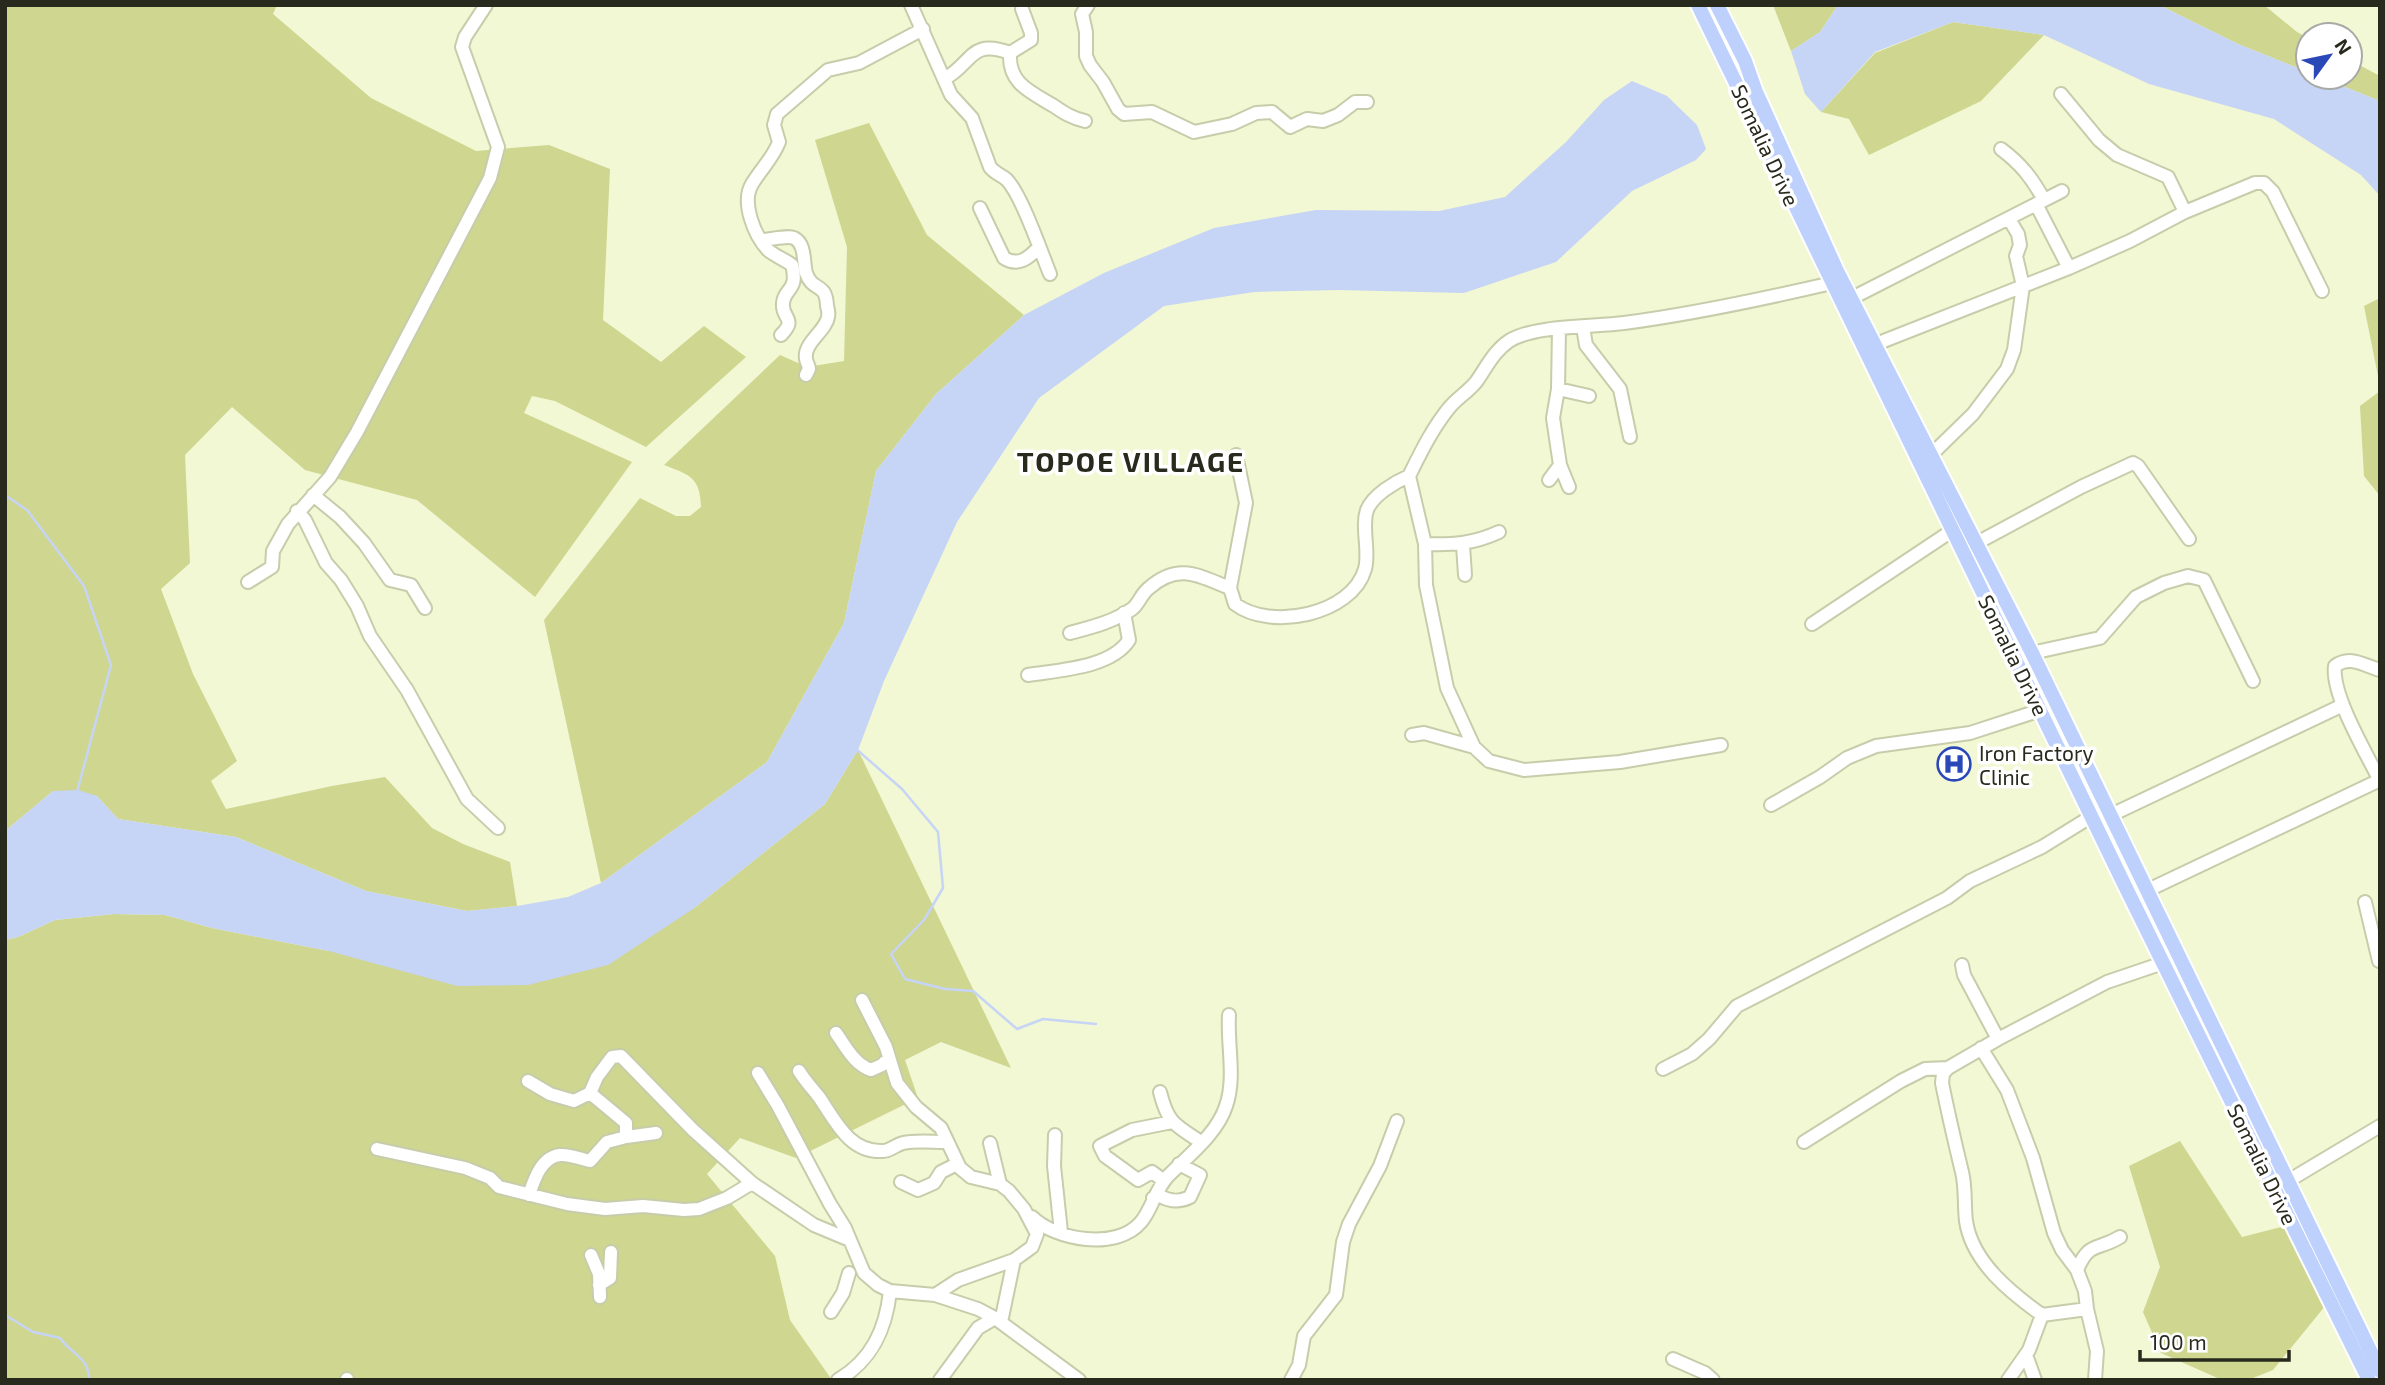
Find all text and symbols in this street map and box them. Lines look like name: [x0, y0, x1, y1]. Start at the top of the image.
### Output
north arrow: [2294, 21, 2364, 91]
text: N: [2330, 34, 2357, 58]
street label: Somalia Drive: [1727, 80, 1805, 210]
district label: TOPOE VILLAGE: [1017, 444, 1245, 478]
street label: Somalia Drive: [1974, 591, 2054, 719]
place label: Iron Factory Clinic: [1979, 740, 2094, 789]
hospital icon: Iron Factory Clinic: [1935, 745, 1973, 783]
street label: Somalia Drive: [2223, 1100, 2303, 1228]
scale bar: [2140, 1318, 2289, 1362]
text: 100 m: [2150, 1329, 2207, 1354]

